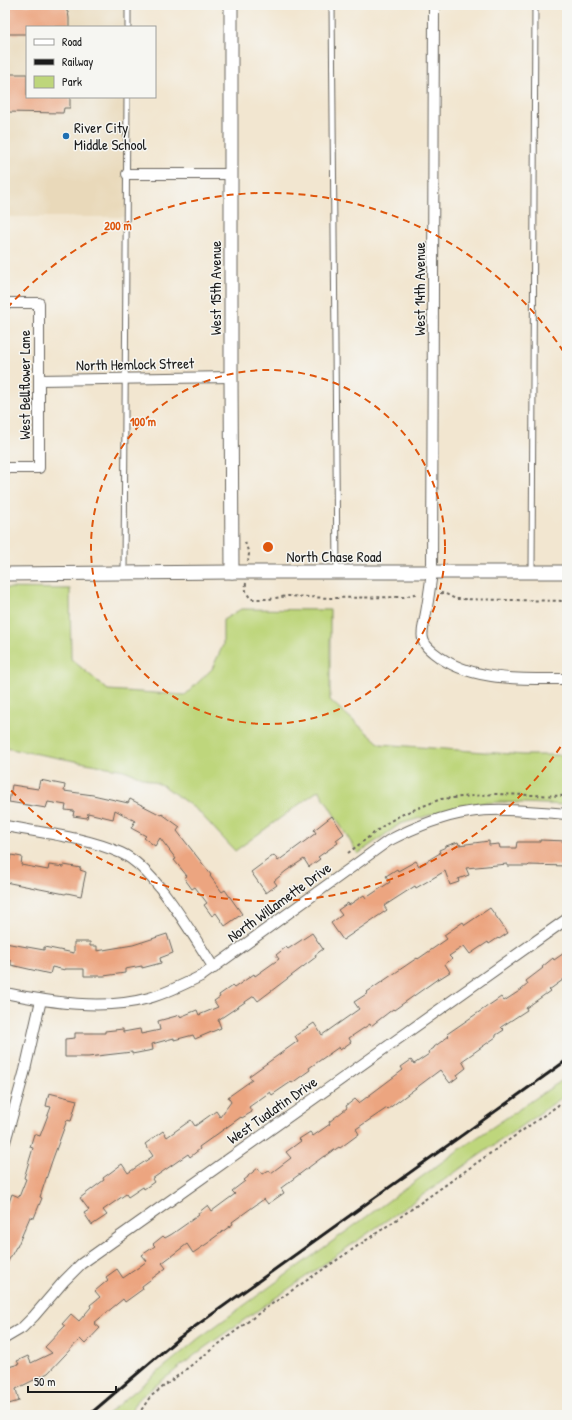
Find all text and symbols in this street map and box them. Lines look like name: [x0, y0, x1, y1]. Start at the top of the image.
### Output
legend: [26, 26, 156, 98]
text: Road: [62, 33, 82, 50]
text: Railway: [62, 53, 93, 70]
text: Park: [62, 73, 82, 90]
place label: River City Middle School: [74, 117, 146, 155]
marker: River City Middle School: [61, 131, 71, 141]
text: 200 m: [104, 217, 132, 234]
street label: West 15th Avenue: [205, 241, 226, 335]
street label: West 14th Avenue: [409, 242, 430, 336]
street label: West Bellflower Lane: [14, 330, 35, 440]
street label: North Hemlock Street: [76, 352, 195, 376]
text: 100 m: [130, 413, 156, 430]
centre of rings: [261, 540, 275, 554]
street label: North Chase Road: [287, 546, 382, 567]
street label: North Willamette Drive: [223, 857, 335, 947]
street label: West Tualatin Drive: [223, 1071, 321, 1149]
scale bar: [28, 1368, 116, 1394]
text: 50 m: [34, 1373, 55, 1390]

